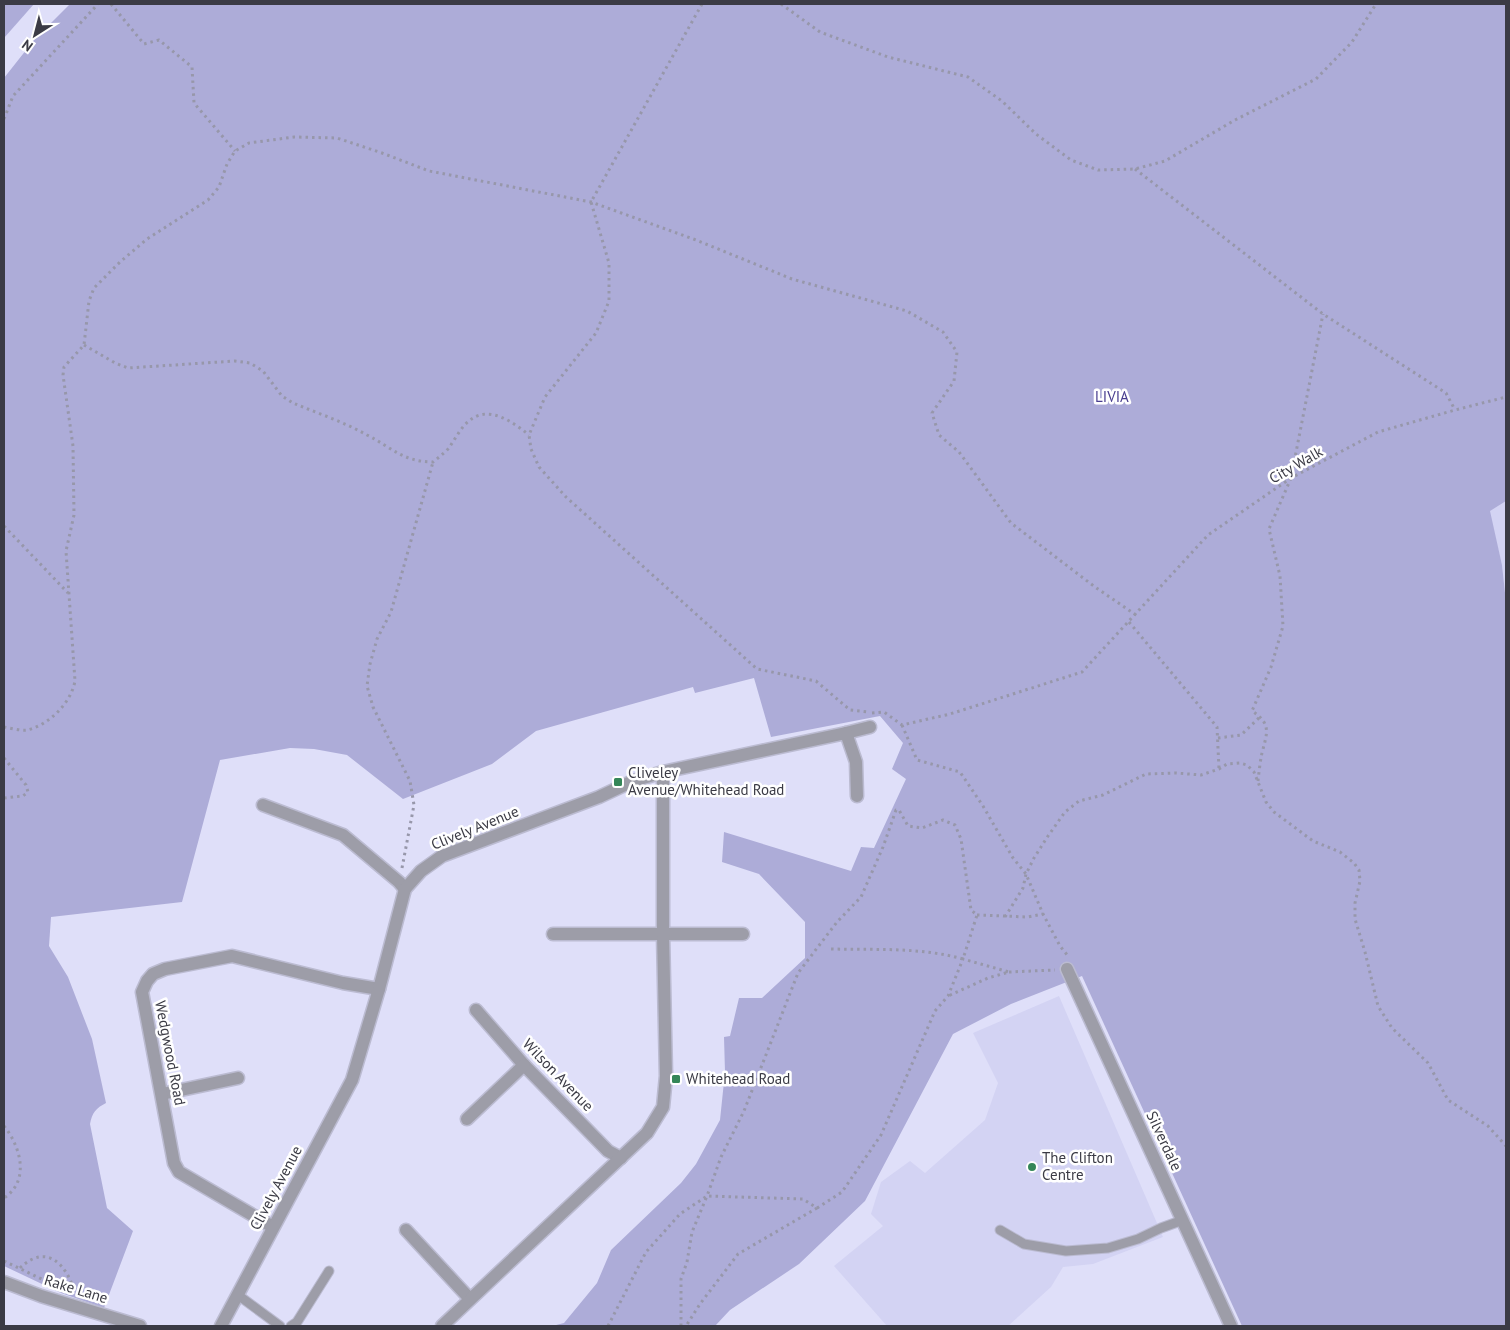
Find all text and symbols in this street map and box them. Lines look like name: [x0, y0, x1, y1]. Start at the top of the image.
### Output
north arrow: [10, 10, 60, 60]
text: N: [18, 36, 36, 56]
park label: LIVIA: [1095, 387, 1129, 406]
street label: City Walk: [1266, 441, 1327, 487]
place label: Cliveley Avenue/Whitehead Road: [628, 763, 784, 799]
marker: Cliveley Avenue/Whitehead Road: [612, 776, 624, 788]
street label: Clively Avenue: [428, 801, 521, 854]
street label: Wedgwood Road: [151, 999, 190, 1107]
street label: Wilson Avenue: [519, 1034, 598, 1115]
place label: Whitehead Road: [686, 1069, 790, 1088]
marker: Whitehead Road: [670, 1073, 682, 1085]
street label: Silverdale: [1142, 1108, 1187, 1174]
street label: Clively Avenue: [245, 1142, 306, 1233]
place label: The Clifton Centre: [1042, 1148, 1113, 1184]
marker: The Clifton Centre: [1026, 1161, 1038, 1173]
street label: Rake Lane: [42, 1270, 110, 1307]

